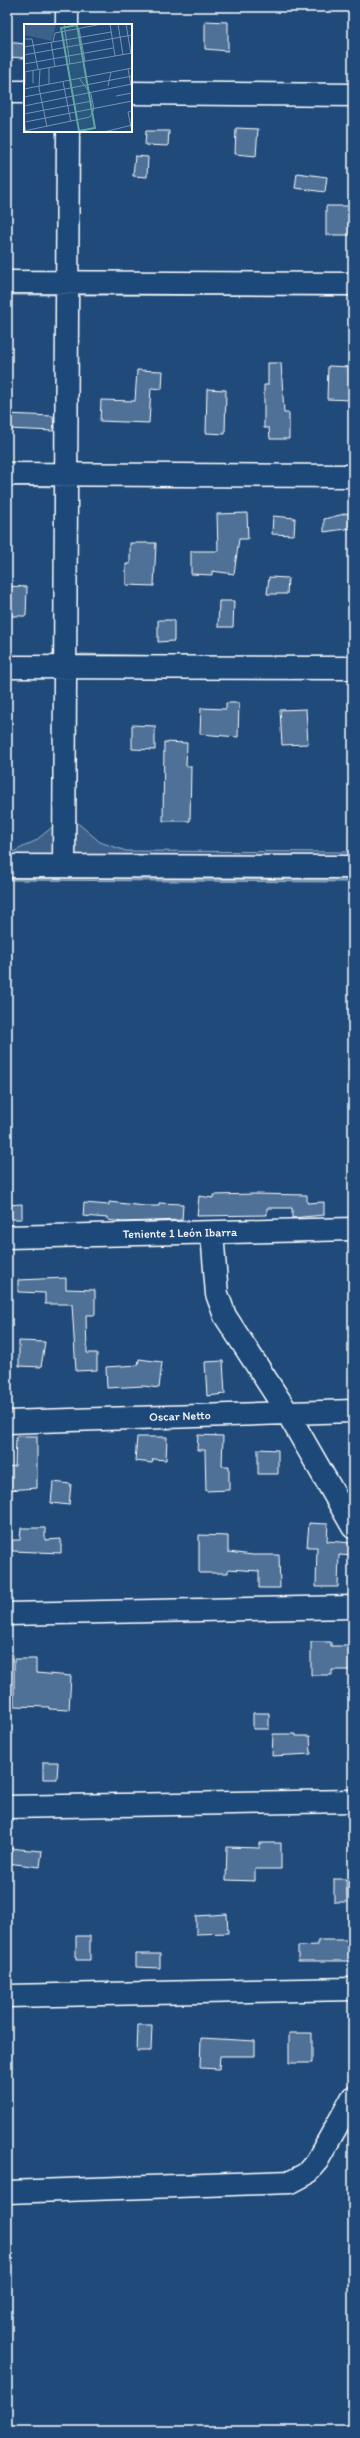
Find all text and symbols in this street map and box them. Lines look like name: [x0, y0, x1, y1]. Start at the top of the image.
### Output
inset map: [24, 24, 132, 132]
street label: Teniente 1 León Ibarra: [123, 1225, 238, 1241]
street label: Oscar Netto: [149, 1408, 211, 1424]

